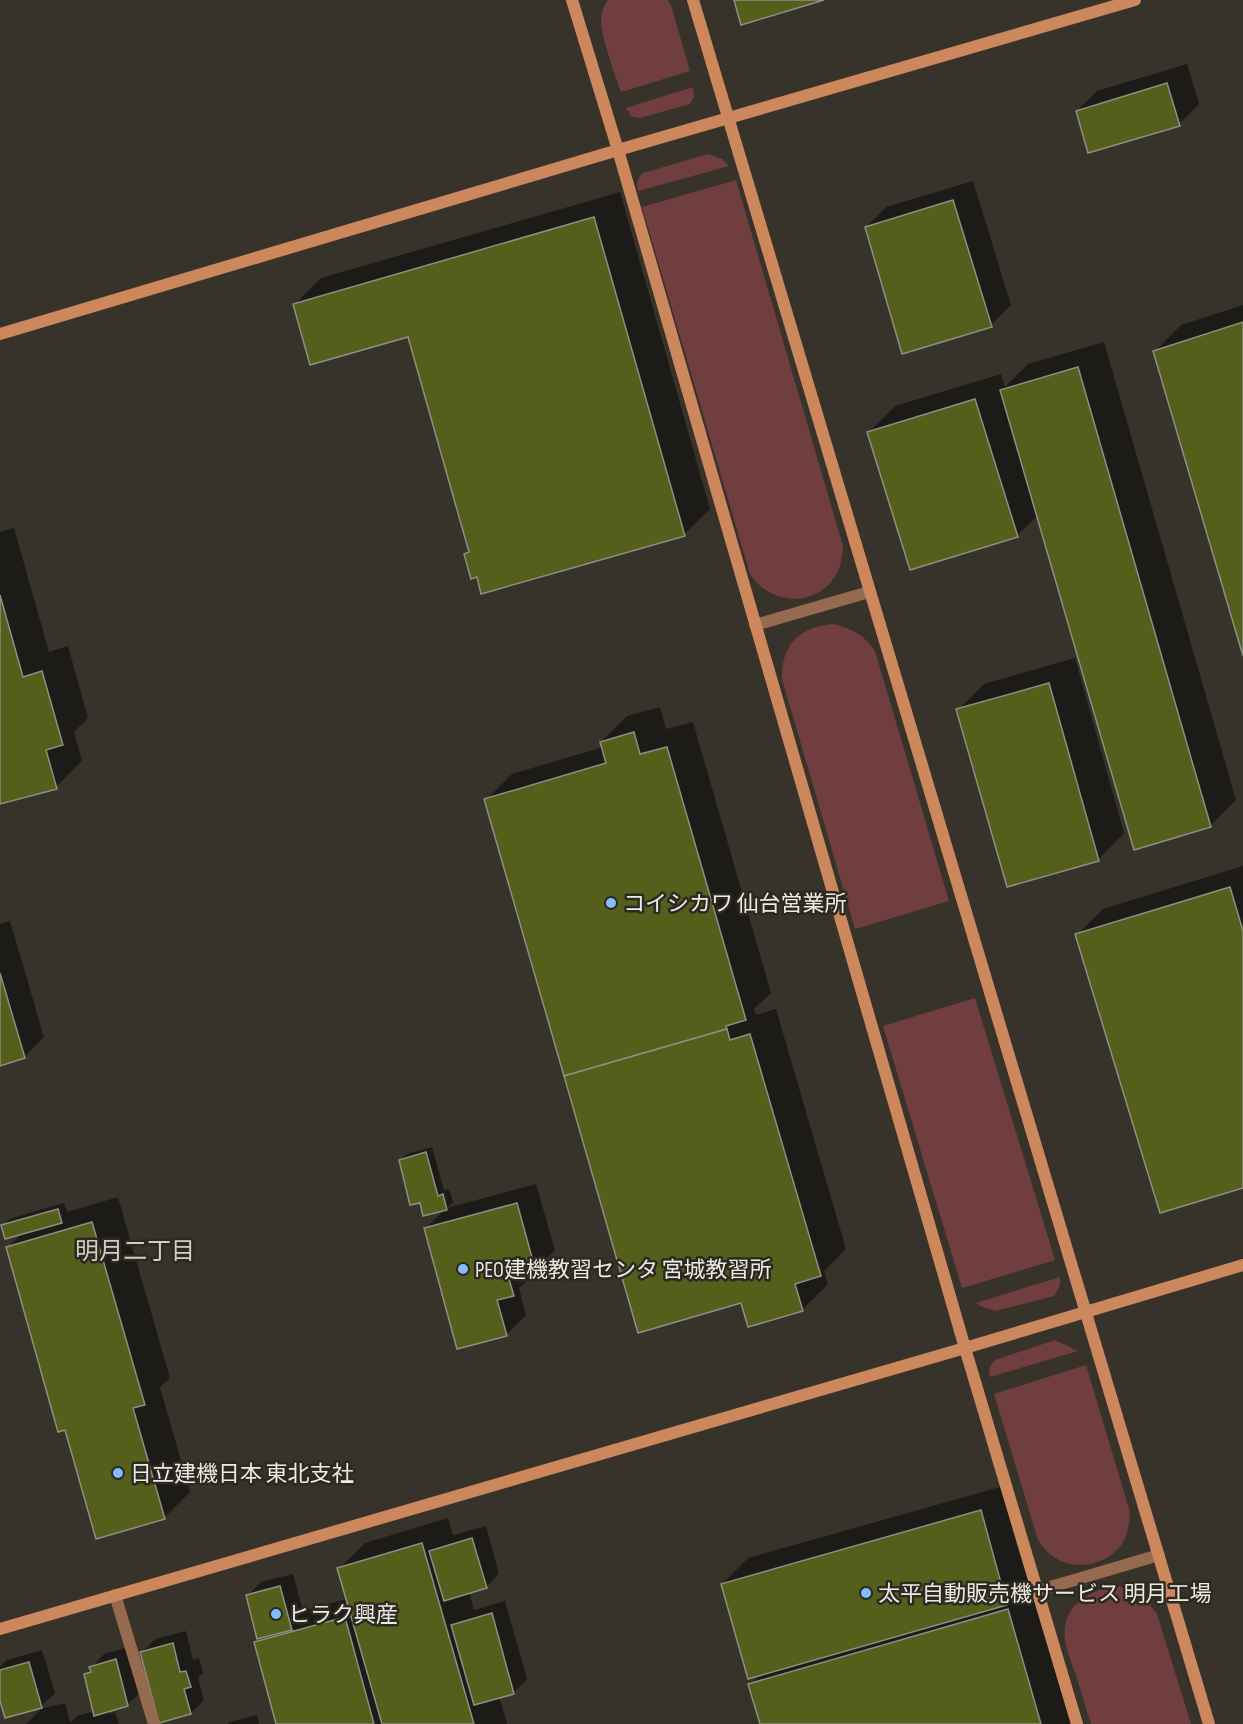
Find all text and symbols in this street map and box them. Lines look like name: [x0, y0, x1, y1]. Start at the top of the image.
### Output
place label: コイシカワ 仙台営業所: [623, 891, 847, 918]
marker: コイシカワ 仙台営業所: [604, 896, 618, 910]
district label: 明月二丁目: [75, 1237, 195, 1266]
place label: PEO建機教習センタ 宮城教習所: [475, 1257, 771, 1284]
marker: PEO建機教習センタ 宮城教習所: [456, 1262, 470, 1276]
place label: 日立建機日本 東北支社: [130, 1461, 354, 1488]
marker: 日立建機日本 東北支社: [111, 1466, 125, 1480]
place label: 太平自動販売機サービス 明月工場: [878, 1581, 1212, 1608]
marker: 太平自動販売機サービス 明月工場: [859, 1586, 873, 1600]
place label: ヒラク興産: [288, 1602, 398, 1629]
marker: ヒラク興産: [269, 1607, 283, 1621]

